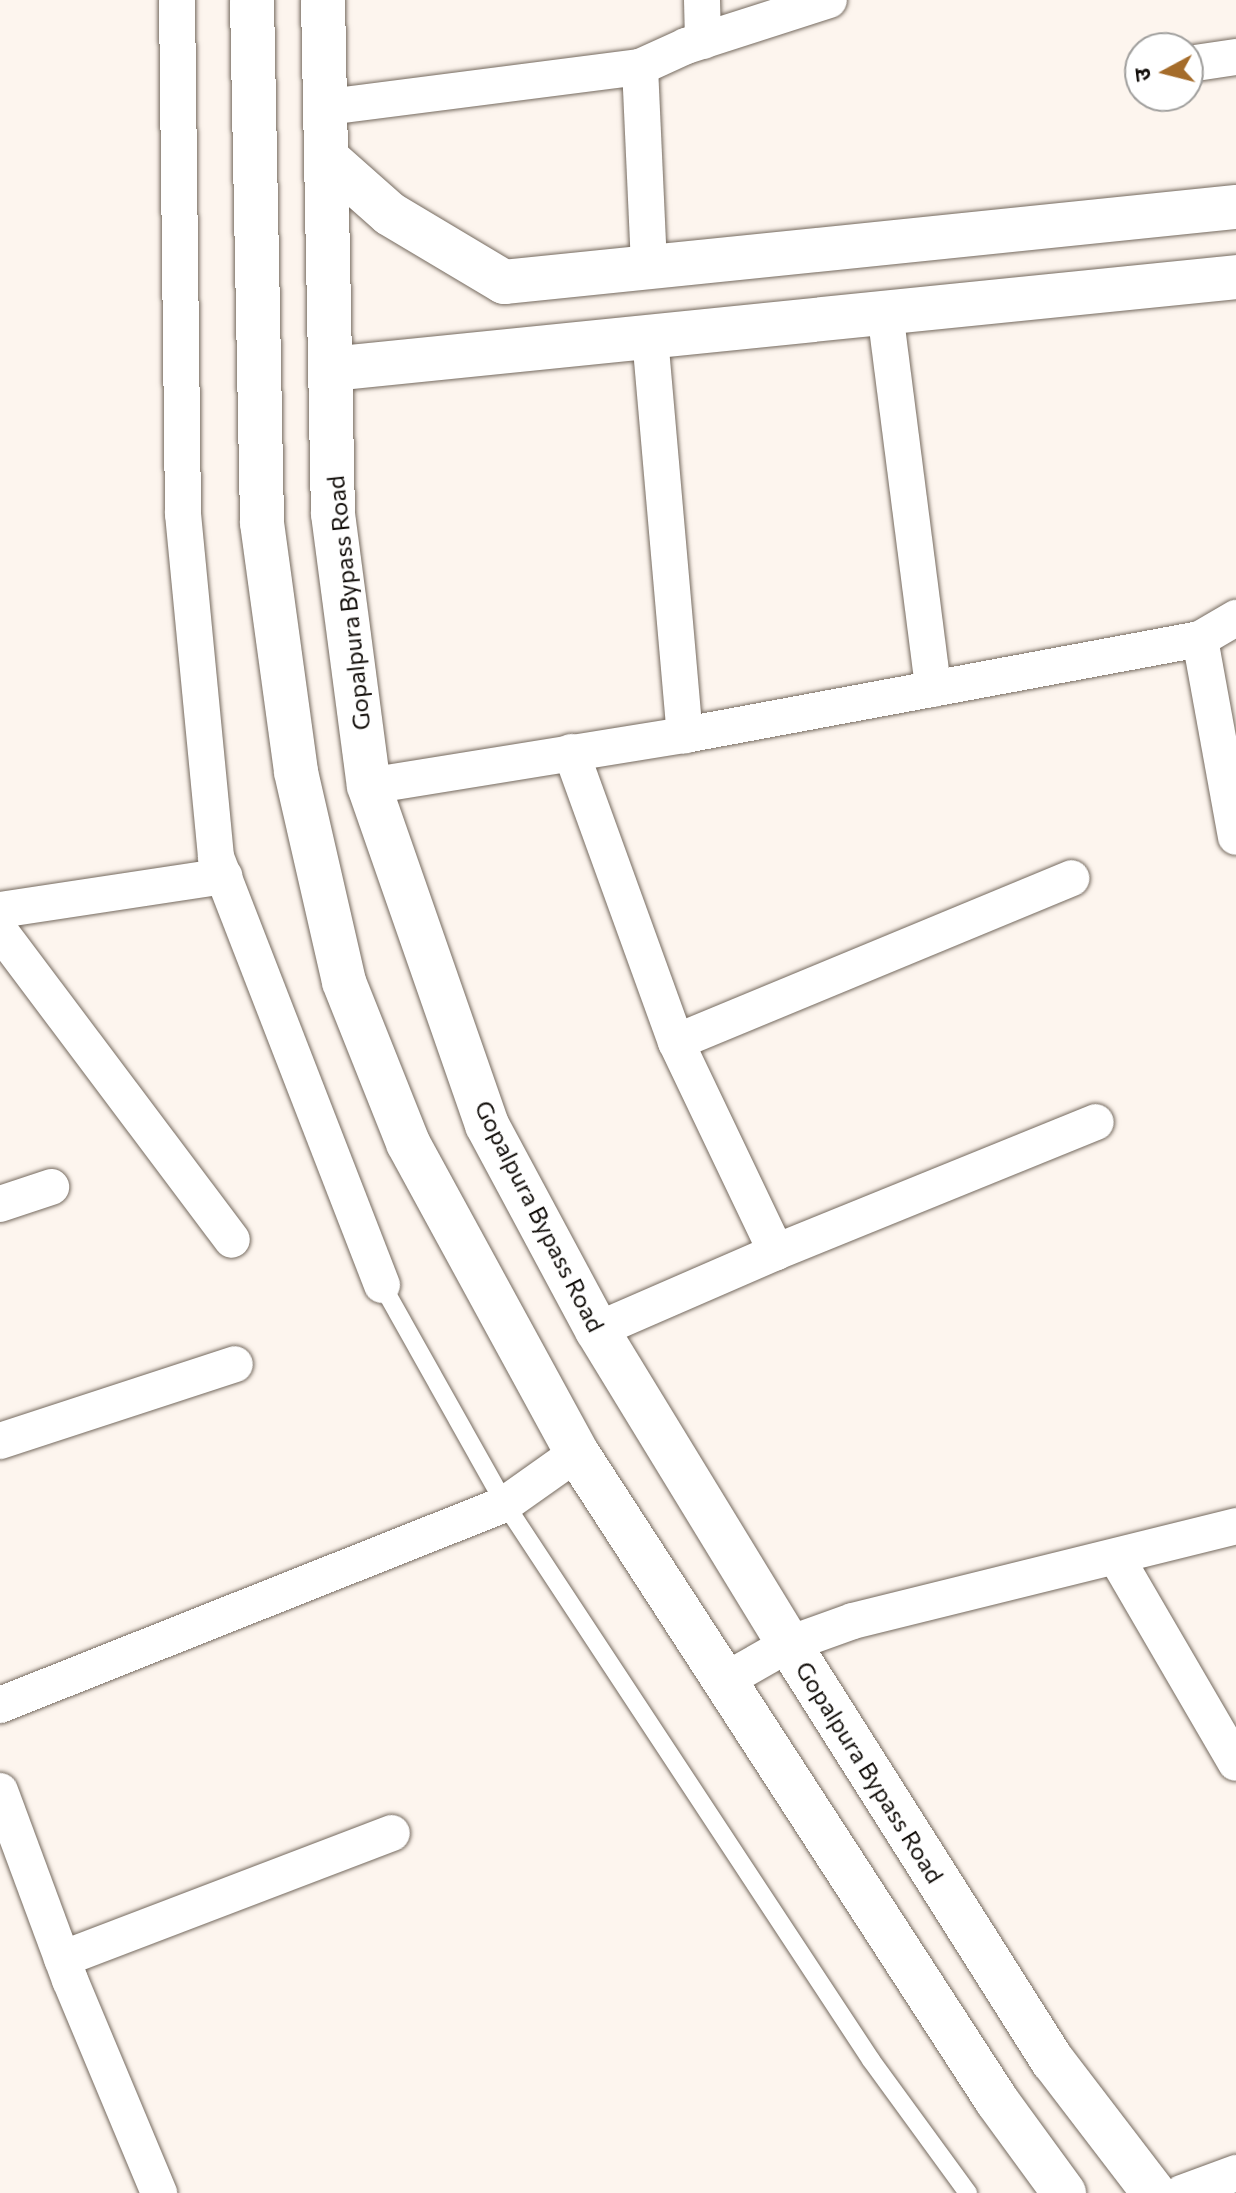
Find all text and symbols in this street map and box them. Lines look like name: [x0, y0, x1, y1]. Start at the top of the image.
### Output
north arrow: [1124, 32, 1204, 112]
text: उ: [1127, 67, 1156, 83]
street label: Gopalpura Bypass Road: [320, 474, 376, 732]
street label: Gopalpura Bypass Road: [469, 1095, 611, 1337]
street label: Gopalpura Bypass Road: [790, 1656, 950, 1888]

